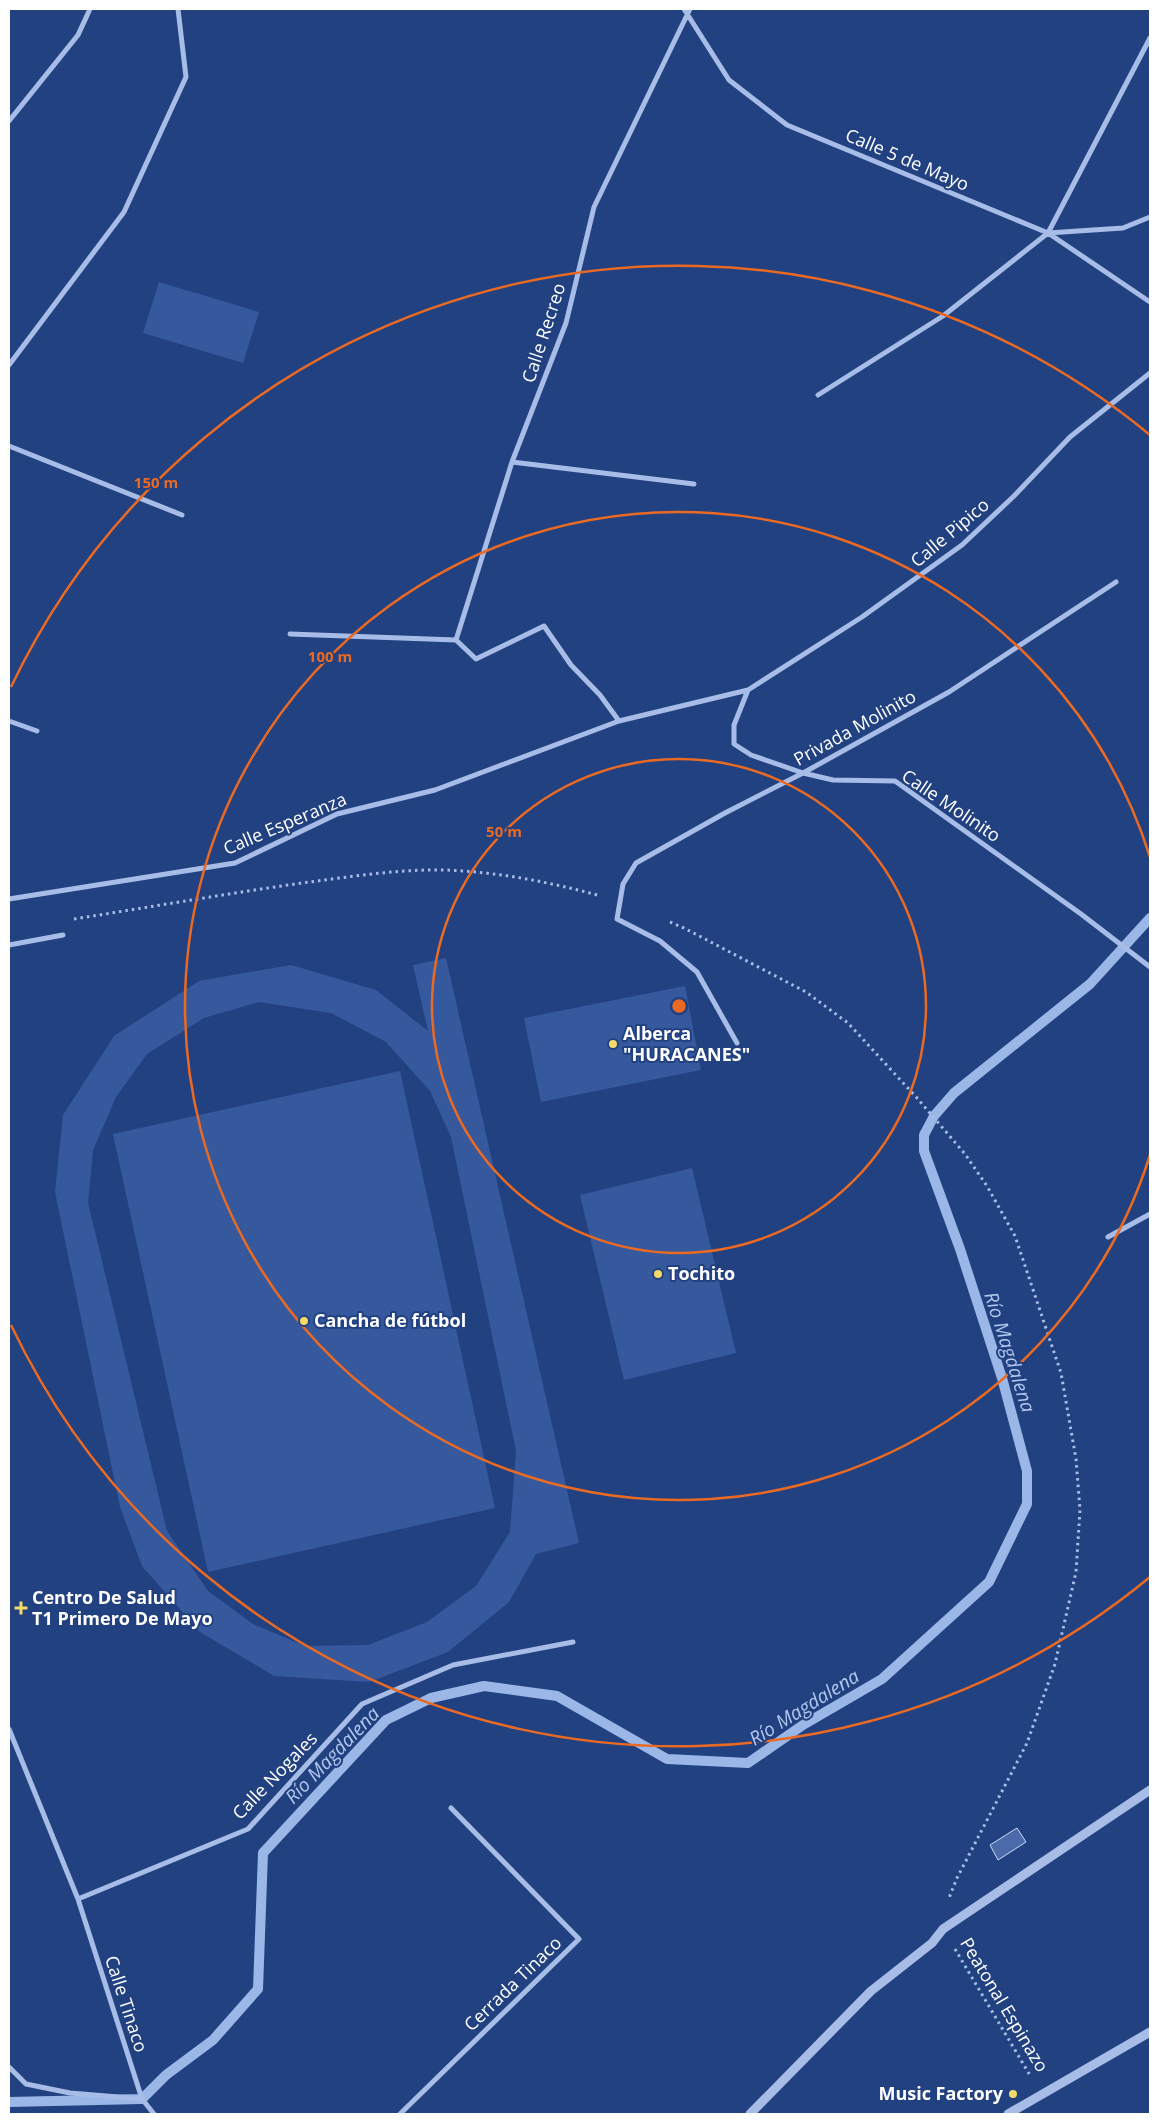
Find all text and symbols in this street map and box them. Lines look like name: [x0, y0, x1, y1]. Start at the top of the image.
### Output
street label: Calle 5 de Mayo: [842, 122, 973, 196]
street label: Calle Recreo: [516, 280, 570, 386]
text: 150 m: [134, 472, 178, 492]
street label: Calle Pipico: [905, 492, 994, 572]
text: 100 m: [308, 646, 352, 666]
street label: Privada Molinito: [789, 684, 920, 771]
street label: Calle Molinito: [898, 763, 1006, 847]
street label: Calle Esperanza: [219, 786, 350, 860]
text: 50 m: [486, 821, 522, 841]
centre of rings: [670, 997, 688, 1015]
place label: Alberca "HURACANES": [623, 1021, 750, 1066]
marker: Alberca "HURACANES": [607, 1038, 619, 1050]
place label: Tochito: [668, 1261, 735, 1285]
marker: Tochito: [652, 1268, 664, 1280]
water label: Río Magdalena: [978, 1288, 1042, 1416]
place label: Cancha de fútbol: [314, 1308, 466, 1332]
marker: Cancha de fútbol: [298, 1315, 310, 1327]
place label: Centro De Salud T1 Primero De Mayo: [32, 1585, 213, 1630]
marker: Centro De Salud T1 Primero De Mayo: [14, 1601, 28, 1615]
water label: Río Magdalena: [744, 1663, 864, 1751]
water label: Río Magdalena: [279, 1701, 385, 1809]
street label: Calle Nogales: [227, 1726, 322, 1824]
street label: Cerrada Tinaco: [458, 1931, 566, 2036]
street label: Peatonal Espinazo: [955, 1933, 1055, 2076]
street label: Calle Tinaco: [100, 1952, 154, 2055]
place label: Music Factory: [878, 2081, 1004, 2105]
marker: Music Factory: [1007, 2088, 1019, 2100]

